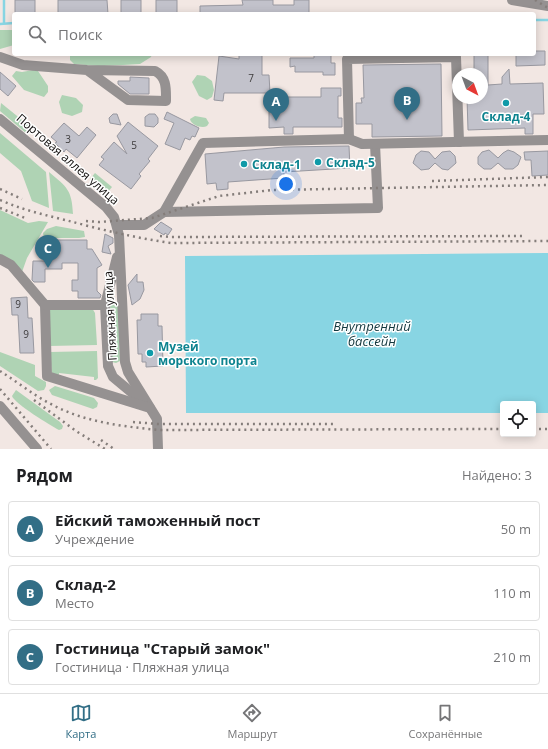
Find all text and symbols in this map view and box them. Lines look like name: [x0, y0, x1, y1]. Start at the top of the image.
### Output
search box: [12, 12, 536, 56]
icon: search: [26, 23, 48, 45]
text: Поиск: [58, 24, 102, 44]
north arrow: [452, 68, 488, 104]
house number: 7: [248, 71, 254, 85]
pin: B: [394, 87, 420, 120]
pin: A: [263, 88, 289, 121]
marker: Склад-4: [501, 98, 511, 108]
place label: Склад-4: [482, 108, 531, 125]
street label: Портовая аллея улица: [13, 110, 123, 208]
house number: 3: [65, 132, 71, 146]
house number: 5: [131, 138, 137, 152]
place label: Склад-5: [326, 154, 375, 171]
place label: Склад-1: [252, 156, 301, 173]
marker: Склад-5: [313, 157, 323, 167]
marker: Склад-1: [239, 159, 249, 169]
your location: [276, 174, 296, 194]
pin: C: [35, 235, 61, 268]
street label: Пляжная улица: [99, 271, 121, 361]
house number: 9: [15, 297, 21, 311]
water label: Внутренний бассейн: [333, 317, 411, 350]
house number: 9: [23, 327, 29, 341]
place label: Музей морского порта: [158, 338, 257, 369]
marker: Музей морского порта: [145, 348, 155, 358]
map controls: [500, 401, 536, 437]
button: locate: [500, 401, 536, 437]
text: Рядом: [16, 464, 73, 487]
text: Найдено: 3: [462, 466, 532, 484]
text: Ейский таможенный пост: [55, 510, 260, 530]
text: A: [26, 520, 34, 538]
text: 50 m: [501, 520, 531, 538]
text: Учреждение: [55, 530, 134, 548]
text: Склад-2: [55, 574, 116, 594]
text: B: [26, 584, 34, 602]
text: 110 m: [493, 584, 531, 602]
text: Место: [55, 594, 94, 612]
text: Гостиница "Старый замок": [55, 638, 270, 658]
text: C: [26, 648, 34, 666]
text: 210 m: [493, 648, 531, 666]
text: Гостиница · Пляжная улица: [55, 658, 229, 676]
tab: Карта: [66, 702, 96, 741]
tab: Маршрут: [228, 702, 277, 741]
tab: Сохранённые: [409, 702, 482, 741]

